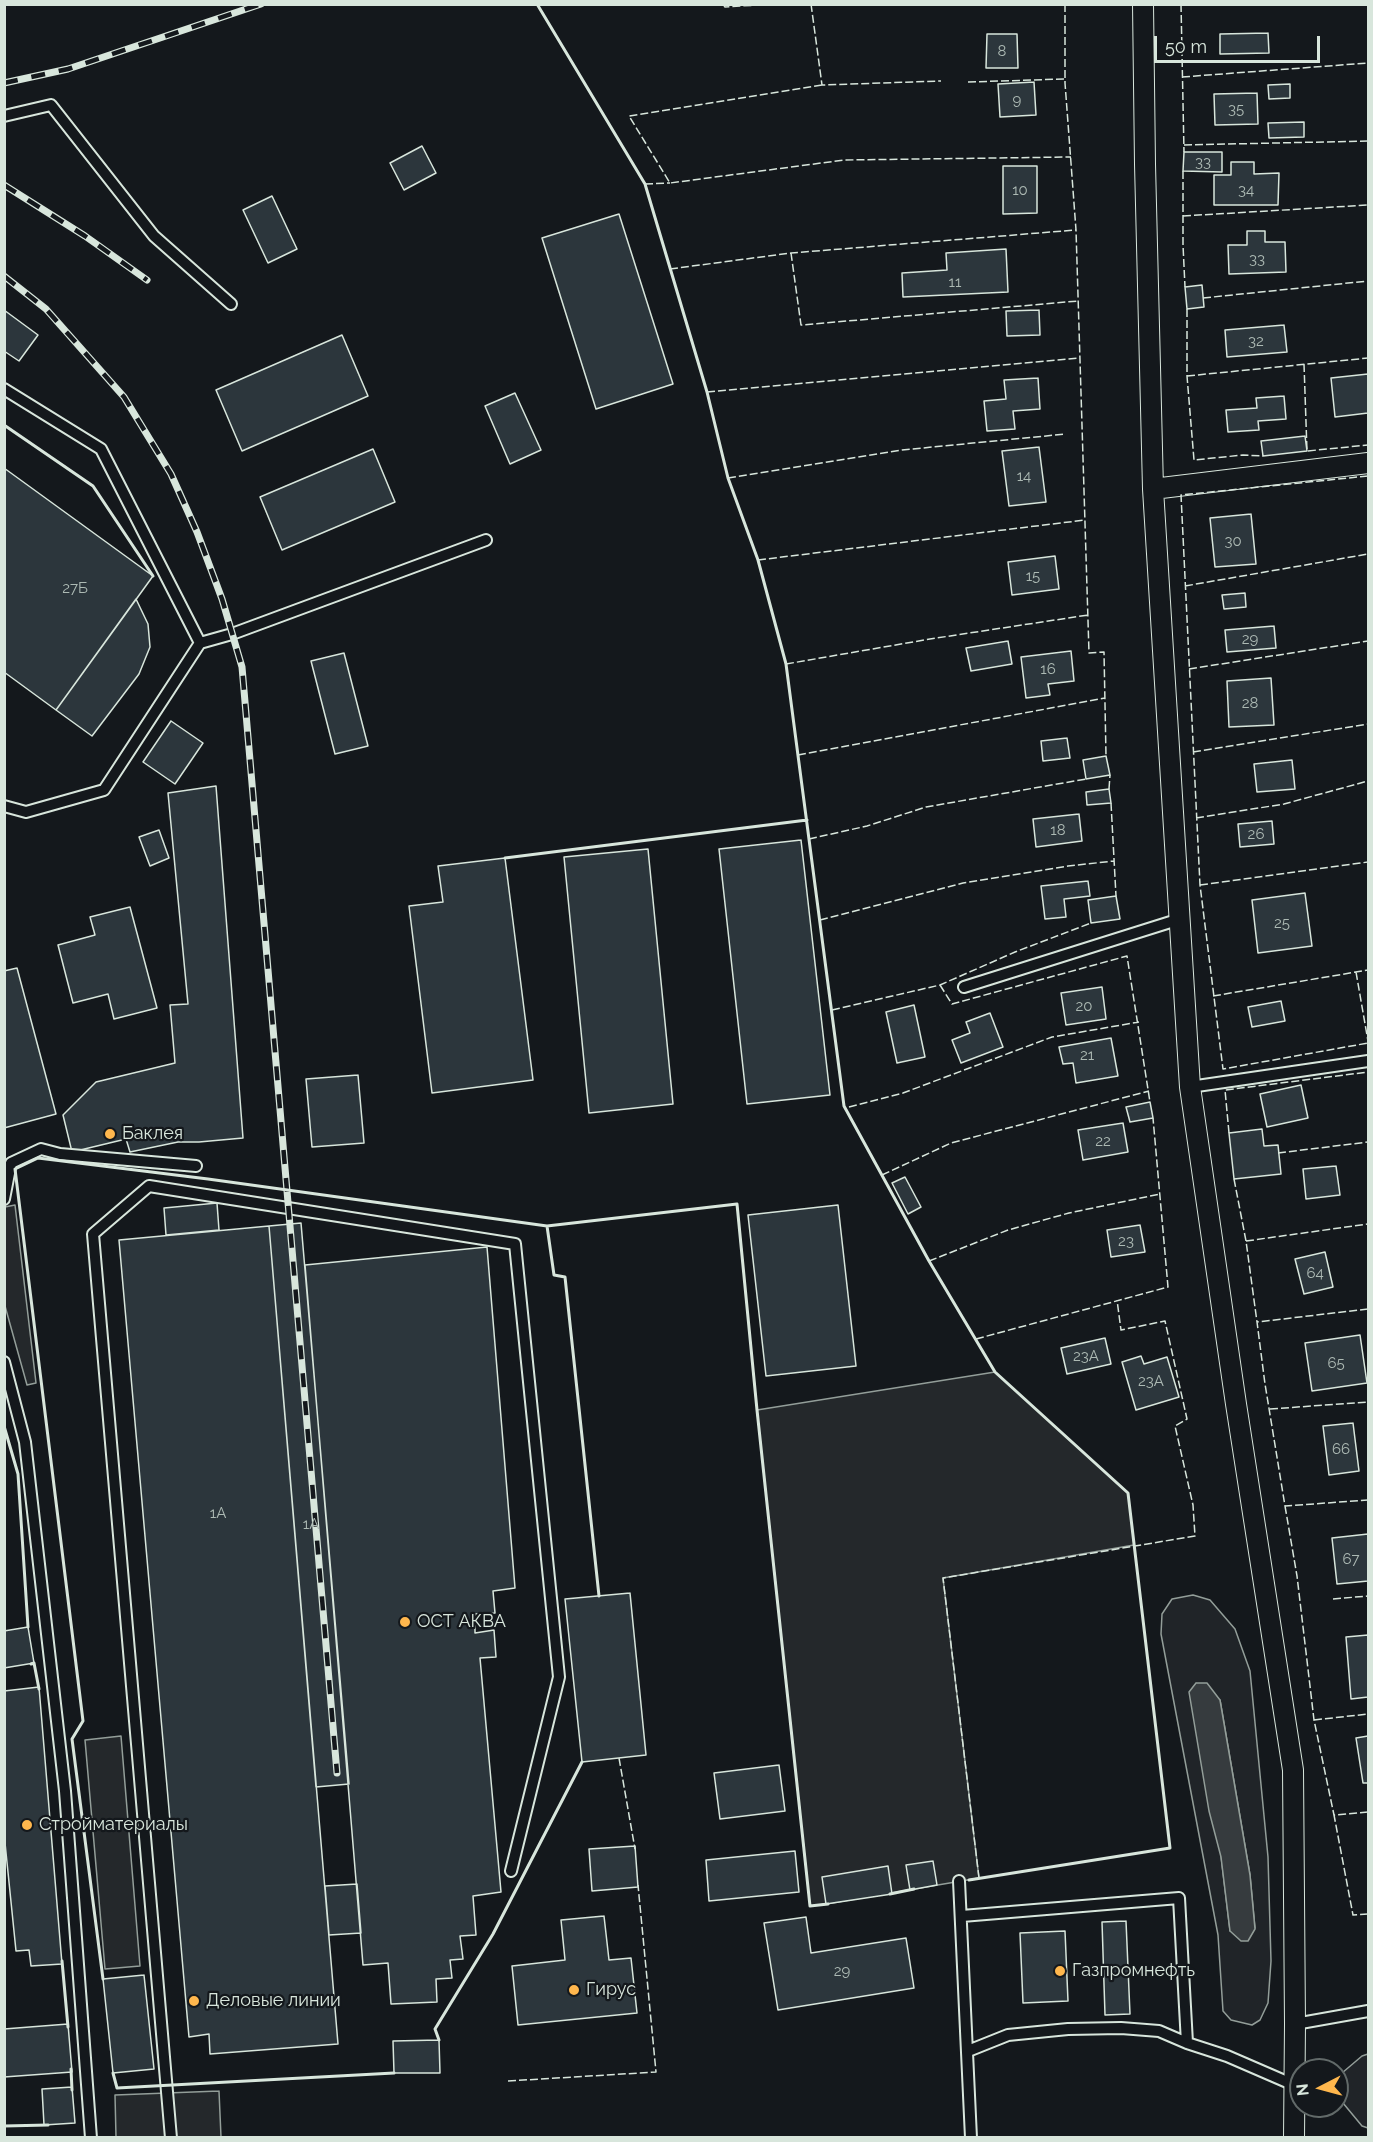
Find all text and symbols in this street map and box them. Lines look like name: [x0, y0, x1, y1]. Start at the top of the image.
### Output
scale bar: [1157, 24, 1324, 62]
text: 50 m: [1165, 36, 1207, 57]
house number: 8: [998, 42, 1006, 60]
house number: 9: [1013, 91, 1021, 109]
house number: 35: [1228, 100, 1244, 118]
house number: 33: [1195, 153, 1211, 171]
house number: 10: [1012, 181, 1028, 199]
house number: 34: [1238, 181, 1254, 199]
house number: 33: [1249, 250, 1265, 268]
house number: 11: [949, 273, 961, 291]
house number: 32: [1248, 332, 1264, 350]
house number: 14: [1017, 467, 1031, 485]
house number: 30: [1224, 532, 1242, 550]
house number: 15: [1026, 567, 1040, 585]
house number: 27Б: [62, 579, 88, 597]
house number: 29: [1242, 630, 1258, 648]
house number: 16: [1040, 660, 1056, 678]
house number: 28: [1242, 694, 1258, 712]
house number: 18: [1050, 821, 1066, 839]
house number: 26: [1248, 825, 1264, 843]
house number: 25: [1274, 914, 1290, 932]
house number: 20: [1076, 997, 1092, 1015]
house number: 21: [1080, 1046, 1094, 1064]
place label: Баклея: [122, 1123, 183, 1145]
marker: Баклея: [103, 1127, 117, 1141]
house number: 22: [1095, 1132, 1111, 1150]
house number: 23: [1118, 1232, 1134, 1250]
house number: 64: [1306, 1264, 1324, 1282]
house number: 23А: [1073, 1347, 1099, 1365]
house number: 65: [1327, 1354, 1345, 1372]
house number: 23А: [1138, 1372, 1164, 1390]
house number: 66: [1332, 1440, 1350, 1458]
house number: 1А: [210, 1504, 226, 1522]
house number: 1А: [303, 1515, 319, 1533]
house number: 67: [1342, 1550, 1360, 1568]
place label: ОСТ АКВА: [417, 1611, 506, 1633]
marker: ОСТ АКВА: [398, 1615, 412, 1629]
place label: Стройматериалы: [39, 1814, 188, 1836]
marker: Стройматериалы: [20, 1818, 34, 1832]
place label: Газпромнефть: [1072, 1960, 1195, 1982]
house number: 29: [834, 1962, 850, 1980]
marker: Газпромнефть: [1053, 1964, 1067, 1978]
place label: Гирус: [586, 1979, 636, 2001]
marker: Гирус: [567, 1983, 581, 1997]
place label: Деловые линии: [206, 1990, 341, 2012]
marker: Деловые линии: [187, 1994, 201, 2008]
north arrow: [1289, 2058, 1349, 2118]
text: N: [1293, 2083, 1313, 2097]

